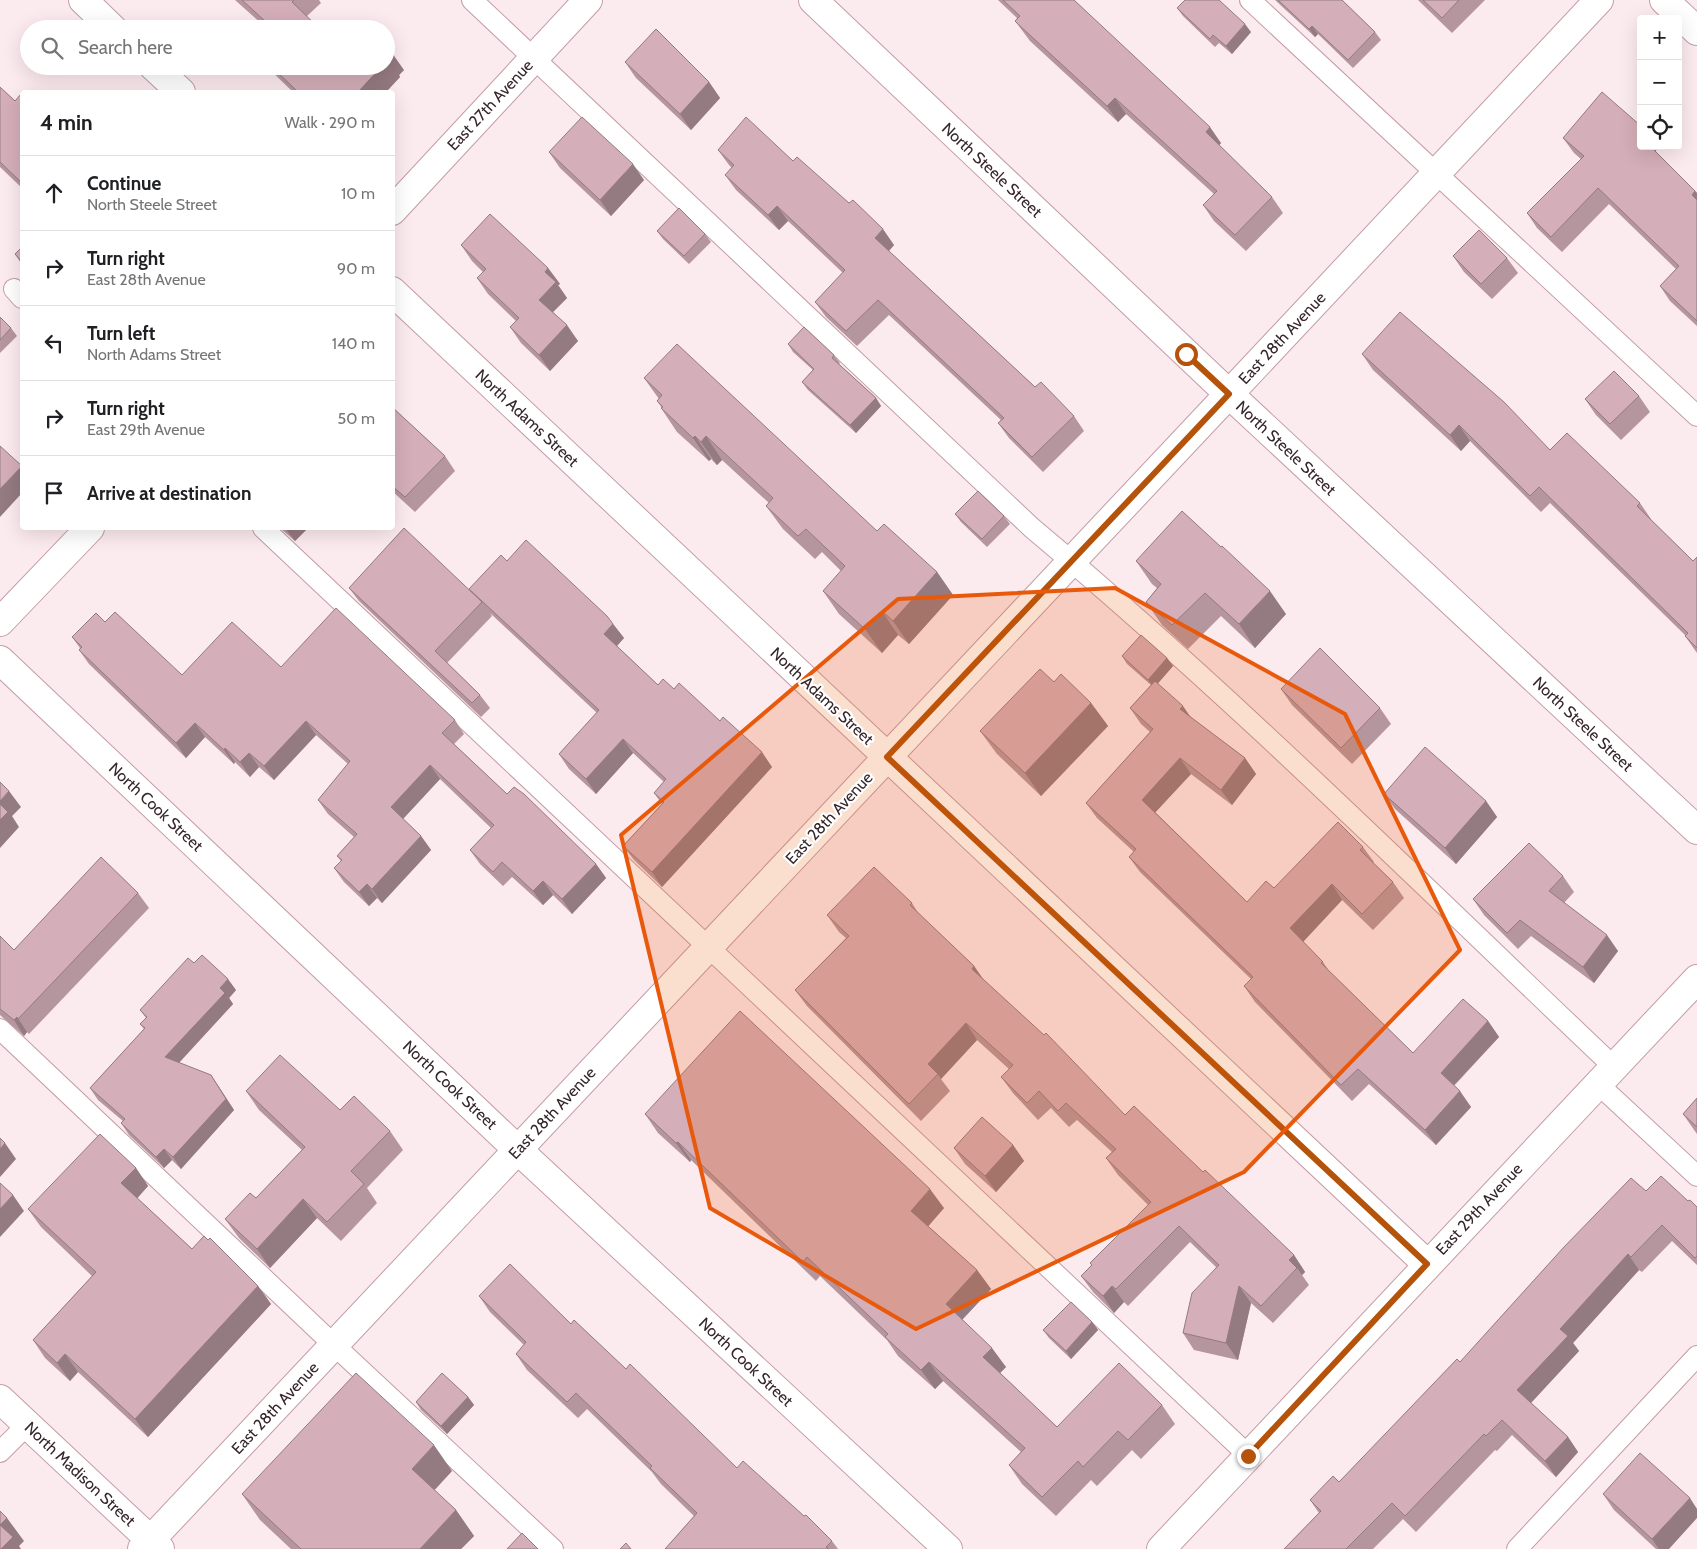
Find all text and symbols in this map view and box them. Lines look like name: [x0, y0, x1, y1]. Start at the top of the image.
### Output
map controls: [1637, 15, 1682, 150]
button: +: [1637, 15, 1682, 60]
search box: [20, 20, 395, 75]
icon: search: [38, 34, 66, 62]
text: Search here: [78, 36, 172, 59]
street label: East 27th Avenue: [443, 56, 537, 154]
button: −: [1637, 60, 1682, 105]
button: locate: [1637, 105, 1682, 150]
text: 4 min: [40, 110, 93, 135]
text: Walk · 290 m: [285, 113, 375, 132]
street label: North Steele Street: [938, 119, 1046, 222]
text: Continue: [87, 172, 161, 195]
icon: ahead: [40, 179, 68, 207]
text: 10 m: [341, 184, 375, 203]
text: North Steele Street: [87, 195, 217, 214]
text: Turn right: [87, 247, 165, 270]
icon: right: [40, 254, 68, 282]
text: 90 m: [337, 259, 375, 278]
text: East 28th Avenue: [87, 270, 206, 289]
street label: East 28th Avenue: [1235, 288, 1329, 388]
text: Turn left: [87, 322, 155, 345]
icon: left: [40, 329, 68, 357]
text: 140 m: [332, 334, 375, 353]
route start: [1175, 343, 1198, 366]
text: North Adams Street: [87, 345, 221, 364]
street label: North Adams Street: [471, 365, 583, 471]
text: Turn right: [87, 397, 165, 420]
street label: North Steele Street: [1232, 397, 1340, 500]
icon: right: [40, 404, 68, 432]
text: 50 m: [338, 409, 375, 428]
text: East 29th Avenue: [87, 420, 205, 439]
icon: arrive: [40, 479, 68, 507]
text: Arrive at destination: [87, 482, 251, 505]
street label: North Adams Street: [766, 643, 878, 749]
street label: North Steele Street: [1529, 673, 1637, 776]
street label: North Cook Street: [105, 759, 207, 856]
street label: East 28th Avenue: [782, 768, 876, 868]
street label: North Cook Street: [399, 1037, 501, 1134]
street label: East 28th Avenue: [505, 1063, 599, 1163]
street label: East 29th Avenue: [1432, 1159, 1526, 1259]
street label: North Cook Street: [695, 1314, 797, 1411]
street label: East 28th Avenue: [228, 1358, 322, 1458]
street label: North Madison Street: [21, 1418, 140, 1531]
route end: [1237, 1445, 1260, 1468]

